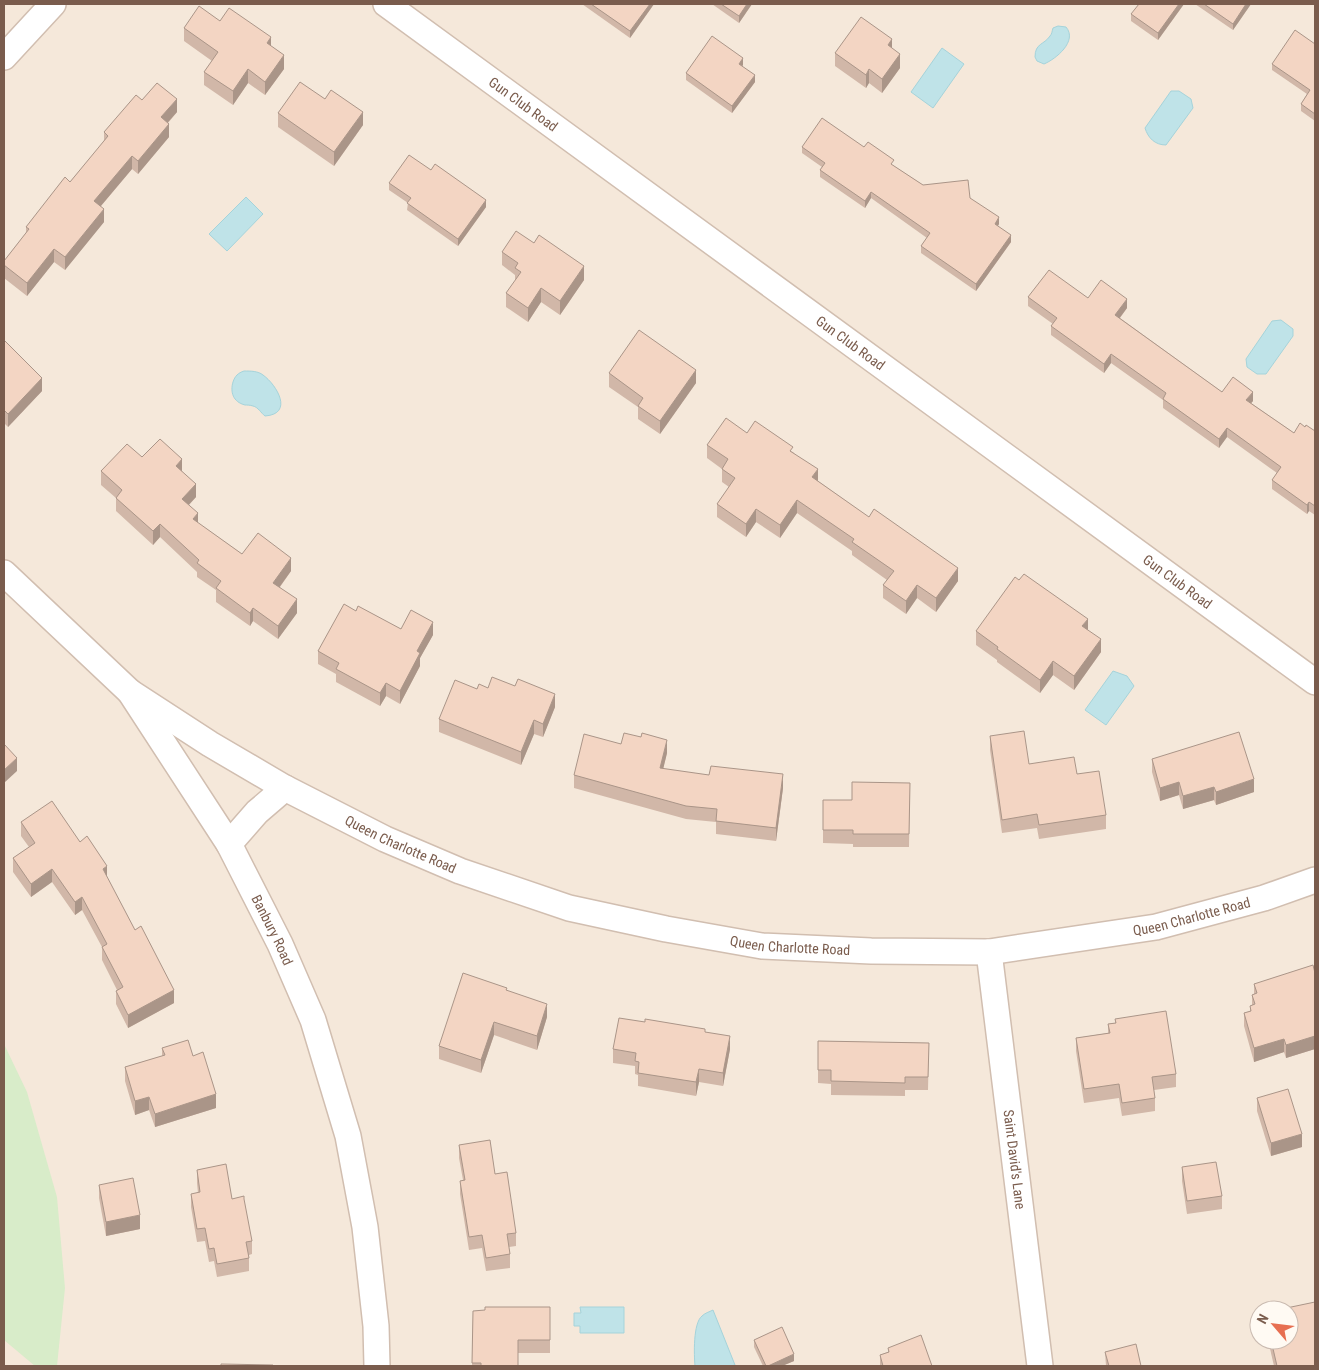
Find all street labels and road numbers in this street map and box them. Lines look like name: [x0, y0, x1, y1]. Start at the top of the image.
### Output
street label: Gun Club Road: [486, 74, 561, 135]
street label: Gun Club Road: [813, 313, 888, 373]
street label: Gun Club Road: [1140, 551, 1215, 612]
street label: Queen Charlotte Road: [342, 812, 459, 876]
street label: Banbury Road: [248, 892, 296, 968]
street label: Queen Charlotte Road: [1132, 894, 1252, 938]
street label: Queen Charlotte Road: [729, 932, 851, 958]
street label: Saint David's Lane: [1000, 1109, 1029, 1211]

